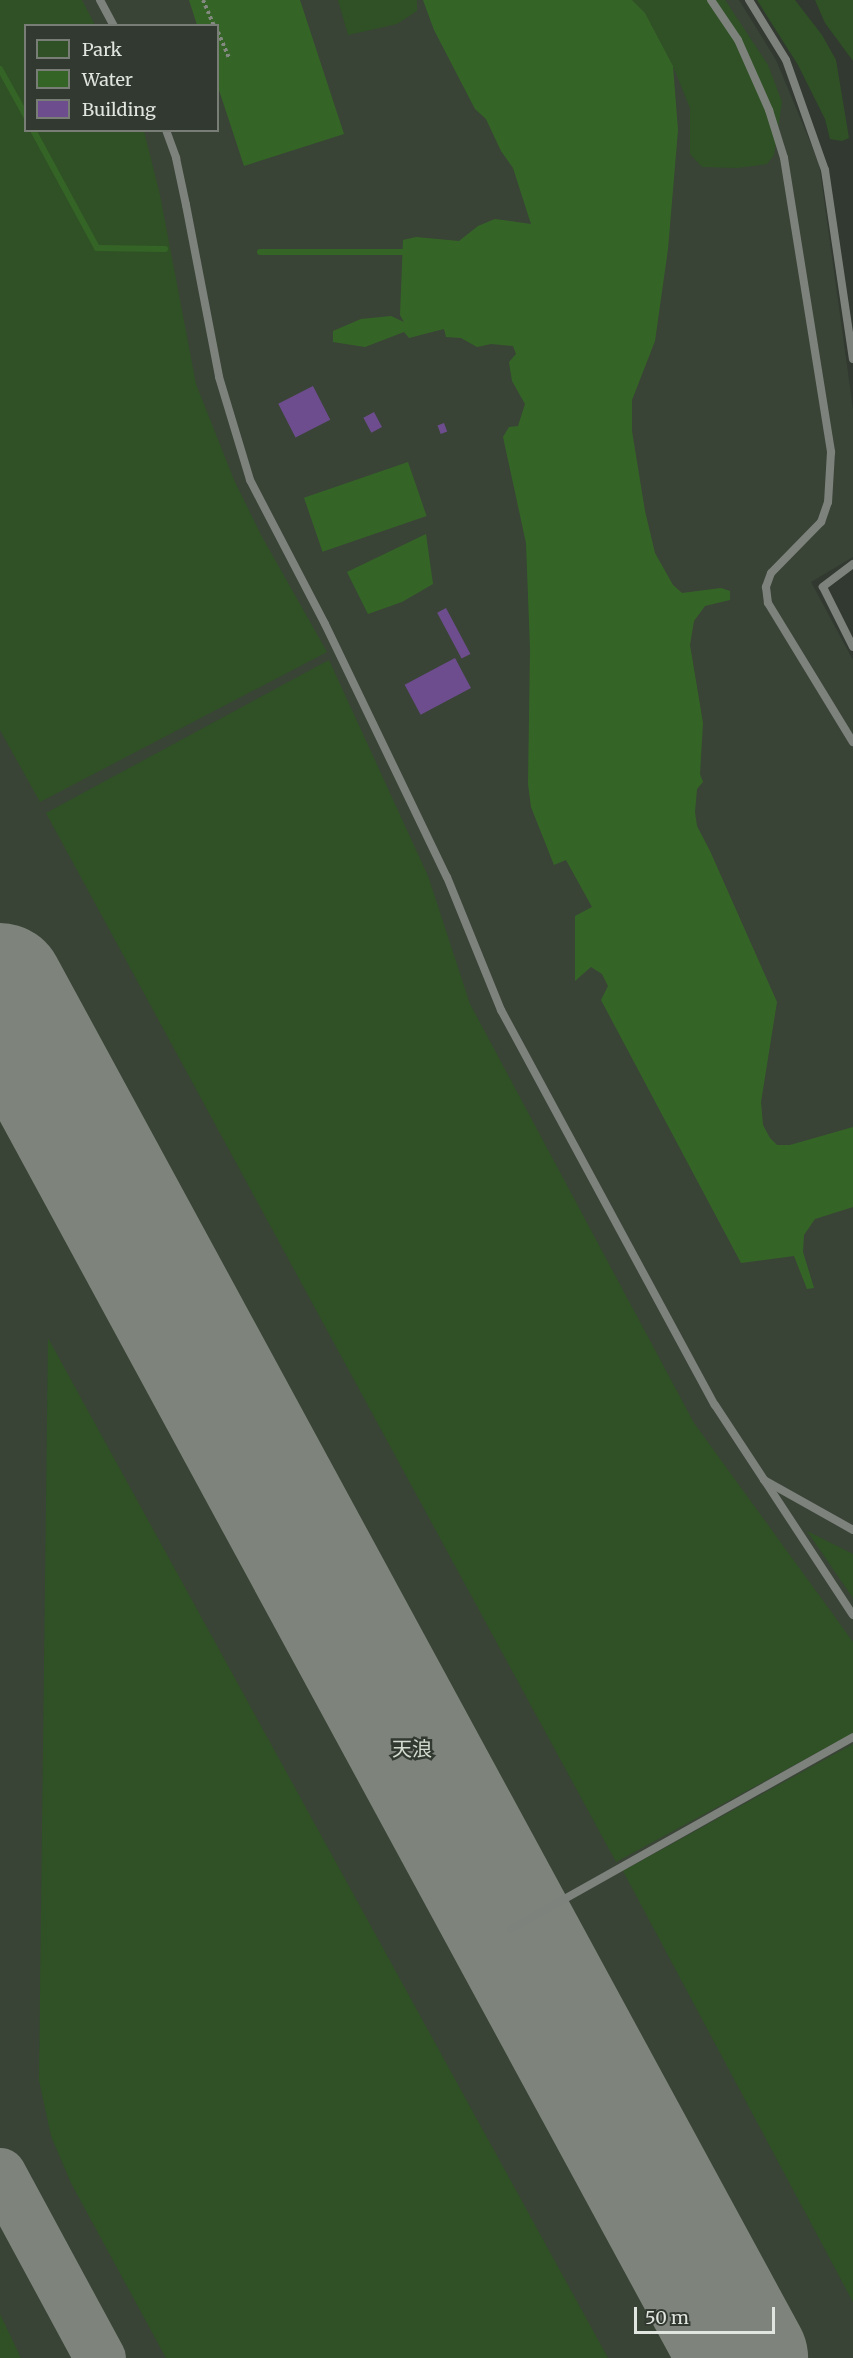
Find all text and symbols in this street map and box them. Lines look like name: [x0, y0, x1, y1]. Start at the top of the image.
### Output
legend: [24, 24, 219, 132]
text: Park: [82, 38, 122, 61]
text: Water: [82, 68, 133, 91]
text: Building: [82, 98, 156, 121]
district label: 天浪: [392, 1736, 432, 1760]
scale bar: [637, 2295, 778, 2333]
text: 50 m: [645, 2306, 689, 2329]

